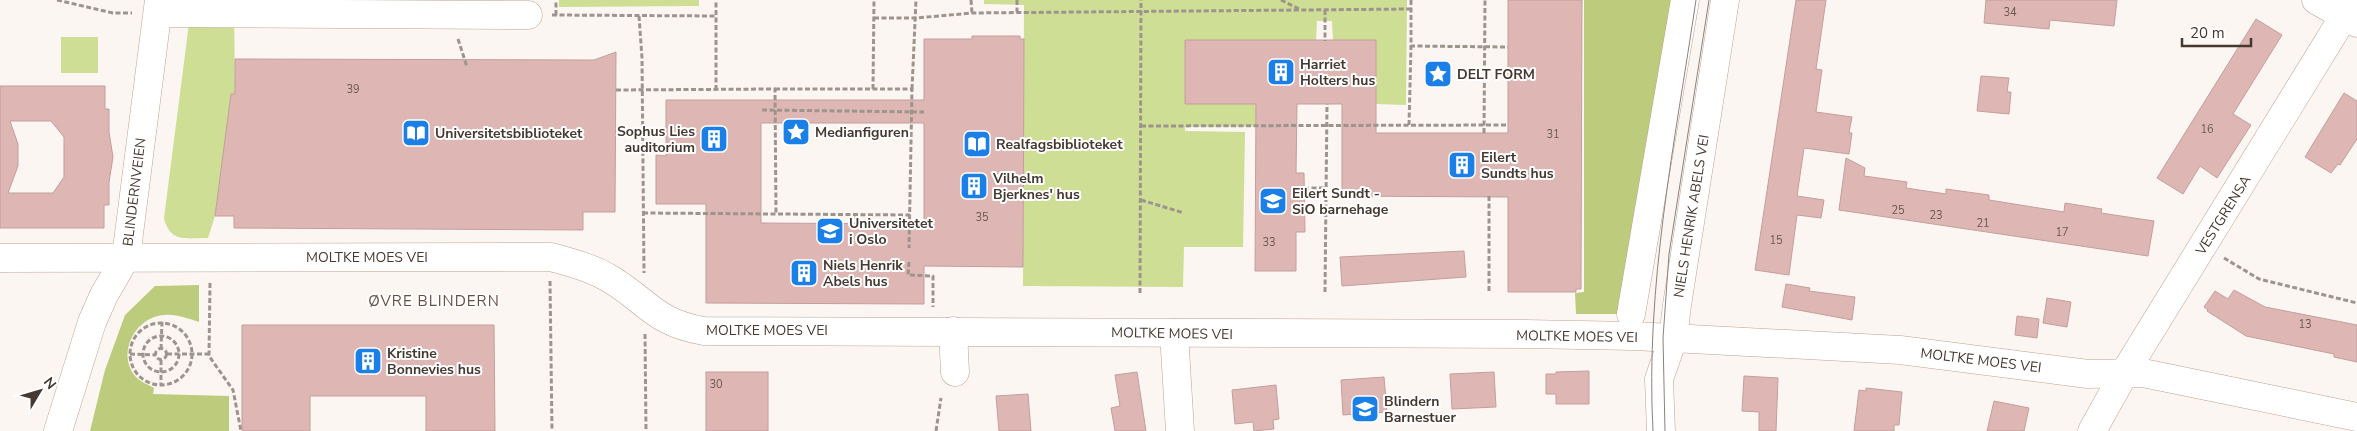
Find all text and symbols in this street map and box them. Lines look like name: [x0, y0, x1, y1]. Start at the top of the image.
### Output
house number: 34: [2003, 5, 2017, 20]
scale bar: [2182, 15, 2251, 47]
text: 20 m: [2190, 23, 2225, 43]
place label: Harriet Holters hus: [1300, 55, 1375, 90]
building icon: Harriet Holters hus: [1266, 57, 1296, 87]
place icon: DELT FORM: [1423, 59, 1453, 89]
place label: DELT FORM: [1457, 65, 1535, 84]
house number: 39: [346, 82, 360, 97]
place icon: Medianfiguren: [781, 117, 811, 147]
library icon: Universitetsbiblioteket: [401, 118, 431, 148]
place label: Sophus Lies auditorium: [617, 122, 695, 157]
house number: 16: [2200, 122, 2214, 137]
place label: Medianfiguren: [815, 123, 909, 142]
place label: Universitetsbiblioteket: [435, 124, 583, 143]
building icon: Sophus Lies auditorium: [699, 124, 729, 154]
house number: 31: [1546, 127, 1560, 142]
library icon: Realfagsbiblioteket: [962, 129, 992, 159]
street label: NIELS HENRIK ABELS VEI: [1669, 133, 1714, 299]
place label: Realfagsbiblioteket: [996, 135, 1123, 154]
street label: BLINDERNVEIEN: [118, 137, 151, 247]
place label: Eilert Sundts hus: [1481, 148, 1554, 183]
building icon: Eilert Sundts hus: [1447, 150, 1477, 180]
place label: Vilhelm Bjerknes' hus: [992, 169, 1080, 204]
building icon: Vilhelm Bjerknes' hus: [959, 171, 989, 201]
street label: VESTGRENSA: [2191, 172, 2256, 260]
place label: Eilert Sundt - SiO barnehage: [1292, 184, 1389, 219]
school or university icon: Eilert Sundt - SiO barnehage: [1258, 186, 1288, 216]
house number: 25: [1891, 203, 1905, 218]
house number: 23: [1929, 208, 1943, 223]
house number: 35: [975, 210, 989, 225]
place label: Universitetet i Oslo: [849, 214, 933, 249]
school or university icon: Universitetet i Oslo: [815, 216, 845, 246]
house number: 21: [1976, 216, 1990, 231]
house number: 17: [2055, 225, 2069, 240]
house number: 15: [1769, 233, 1783, 248]
house number: 33: [1262, 235, 1276, 250]
street label: MOLTKE MOES VEI: [306, 248, 428, 267]
place label: Niels Henrik Abels hus: [823, 256, 903, 291]
building icon: Niels Henrik Abels hus: [789, 258, 819, 288]
district label: ØVRE BLINDERN: [368, 291, 500, 311]
house number: 13: [2298, 317, 2312, 332]
street label: MOLTKE MOES VEI: [706, 321, 828, 340]
street label: MOLTKE MOES VEI: [1111, 323, 1233, 344]
street label: MOLTKE MOES VEI: [1516, 326, 1638, 347]
place label: Kristine Bonnevies hus: [387, 344, 481, 379]
street label: MOLTKE MOES VEI: [1919, 344, 2043, 377]
building icon: Kristine Bonnevies hus: [353, 346, 383, 376]
north arrow: [15, 366, 65, 416]
text: N: [39, 373, 61, 393]
house number: 30: [709, 377, 723, 392]
place label: Blindern Barnestuer: [1384, 392, 1456, 427]
school or university icon: Blindern Barnestuer: [1350, 394, 1380, 424]

